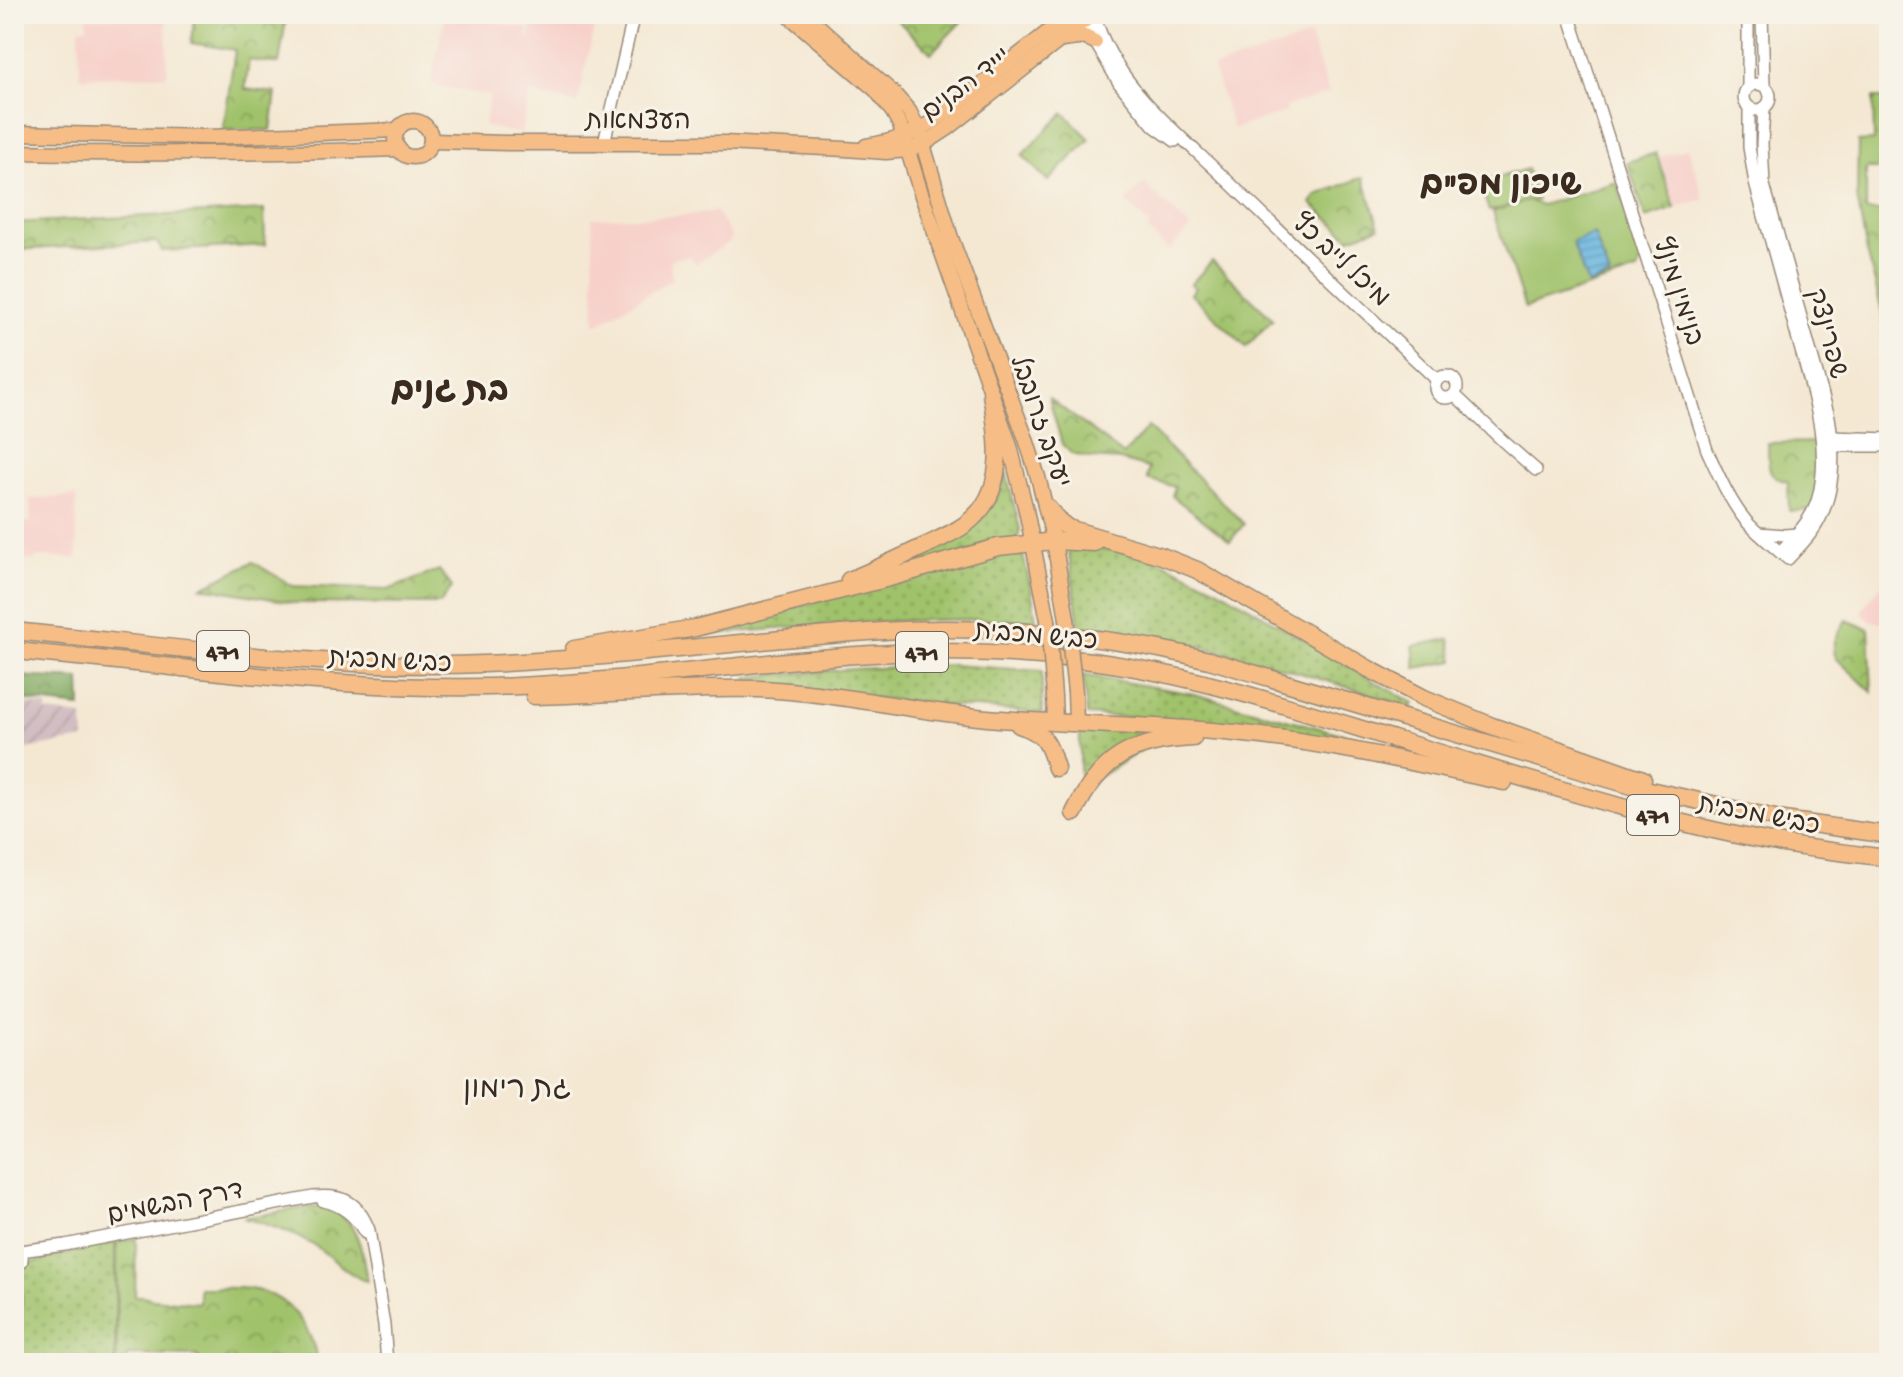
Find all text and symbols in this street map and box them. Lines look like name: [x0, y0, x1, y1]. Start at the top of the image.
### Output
street label: י''ד הבנים: [917, 43, 1019, 130]
street label: העצמאות: [583, 108, 691, 139]
district label: שיכון מפ"ם: [1420, 168, 1582, 208]
street label: מיכל לייב כץ: [1283, 208, 1396, 316]
street label: בנימין מינץ: [1644, 234, 1710, 350]
street label: שפרינצק: [1798, 286, 1852, 383]
street label: יעקב זרובבל: [1001, 352, 1077, 493]
district label: בת גנים: [391, 374, 509, 414]
street label: כביש מכבית: [971, 617, 1099, 659]
road number: 471: [197, 631, 249, 671]
road number: 471: [896, 632, 948, 672]
street label: כביש מכבית: [325, 645, 452, 682]
street label: כביש מכבית: [1693, 790, 1822, 844]
road number: 471: [1627, 795, 1679, 835]
district label: גת רימון: [463, 1074, 571, 1109]
street label: דרך הבשמים: [105, 1177, 246, 1234]

